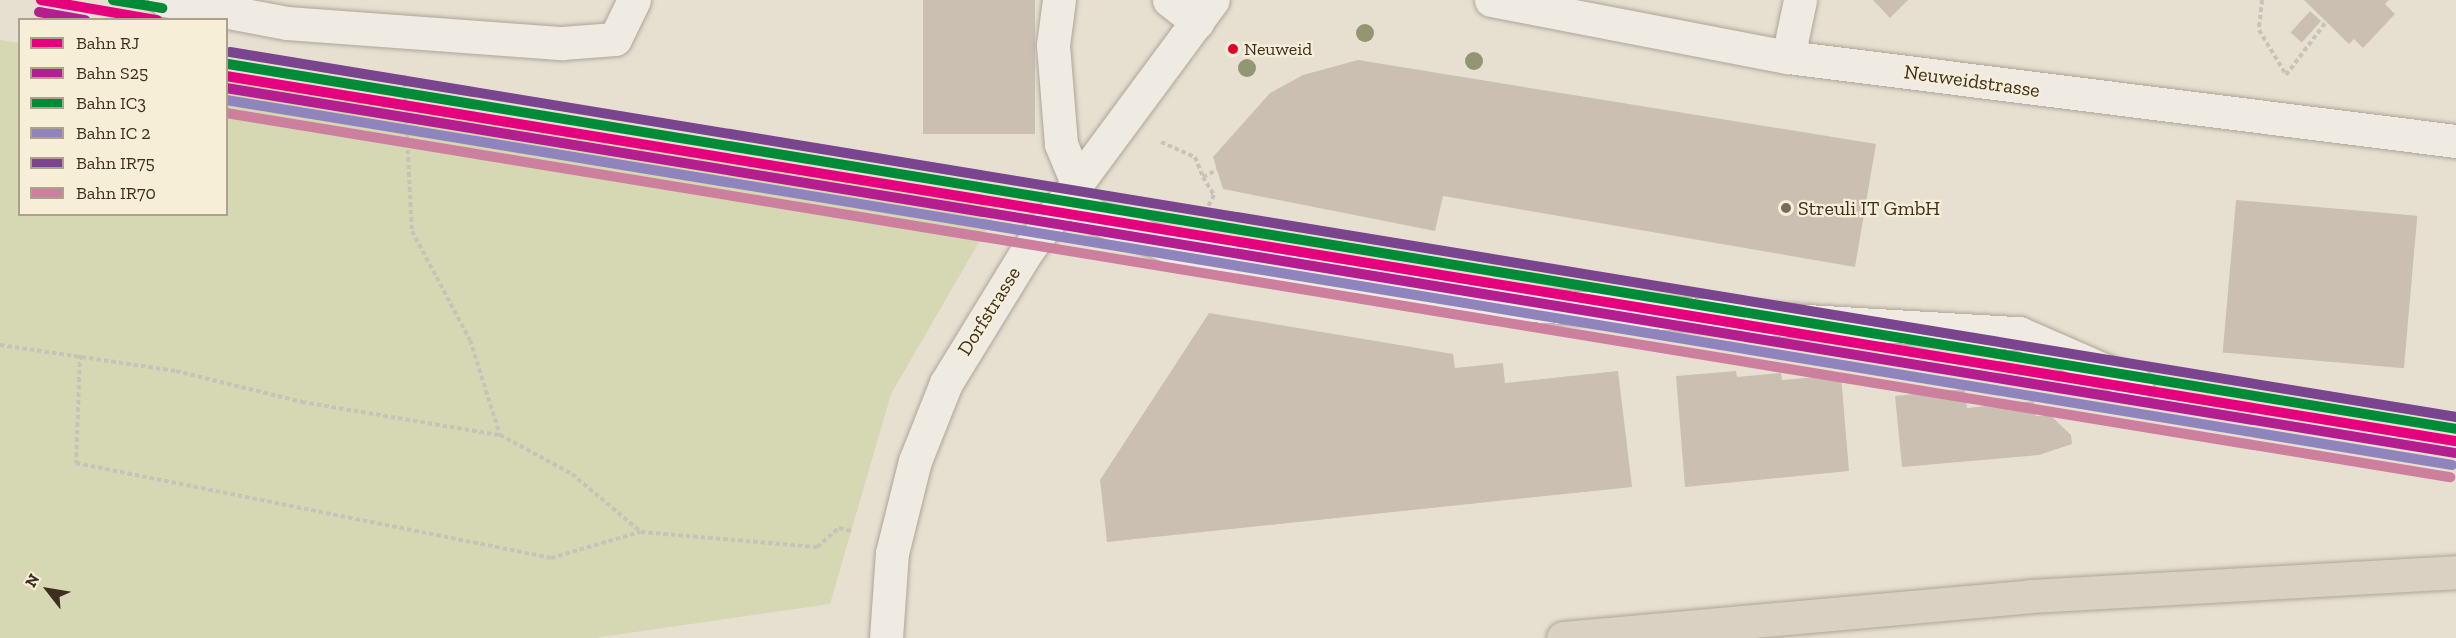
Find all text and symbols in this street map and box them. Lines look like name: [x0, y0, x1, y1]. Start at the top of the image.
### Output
legend: [18, 18, 228, 216]
text: Bahn RJ: [76, 32, 139, 54]
place label: Neuweid: [1244, 38, 1312, 60]
marker: Neuweid: [1227, 43, 1239, 55]
street label: Neuweidstrasse: [1903, 60, 2041, 102]
text: Bahn S25: [76, 62, 148, 84]
text: Bahn IC3: [76, 92, 146, 114]
text: Bahn IC 2: [76, 122, 151, 144]
text: Bahn IR75: [76, 152, 155, 174]
text: Bahn IR70: [76, 182, 156, 204]
place label: Streuli IT GmbH: [1798, 196, 1940, 220]
marker: Streuli IT GmbH: [1779, 201, 1793, 215]
street label: Dorfstrasse: [952, 262, 1026, 360]
north arrow: [18, 560, 78, 620]
text: N: [21, 570, 43, 591]

